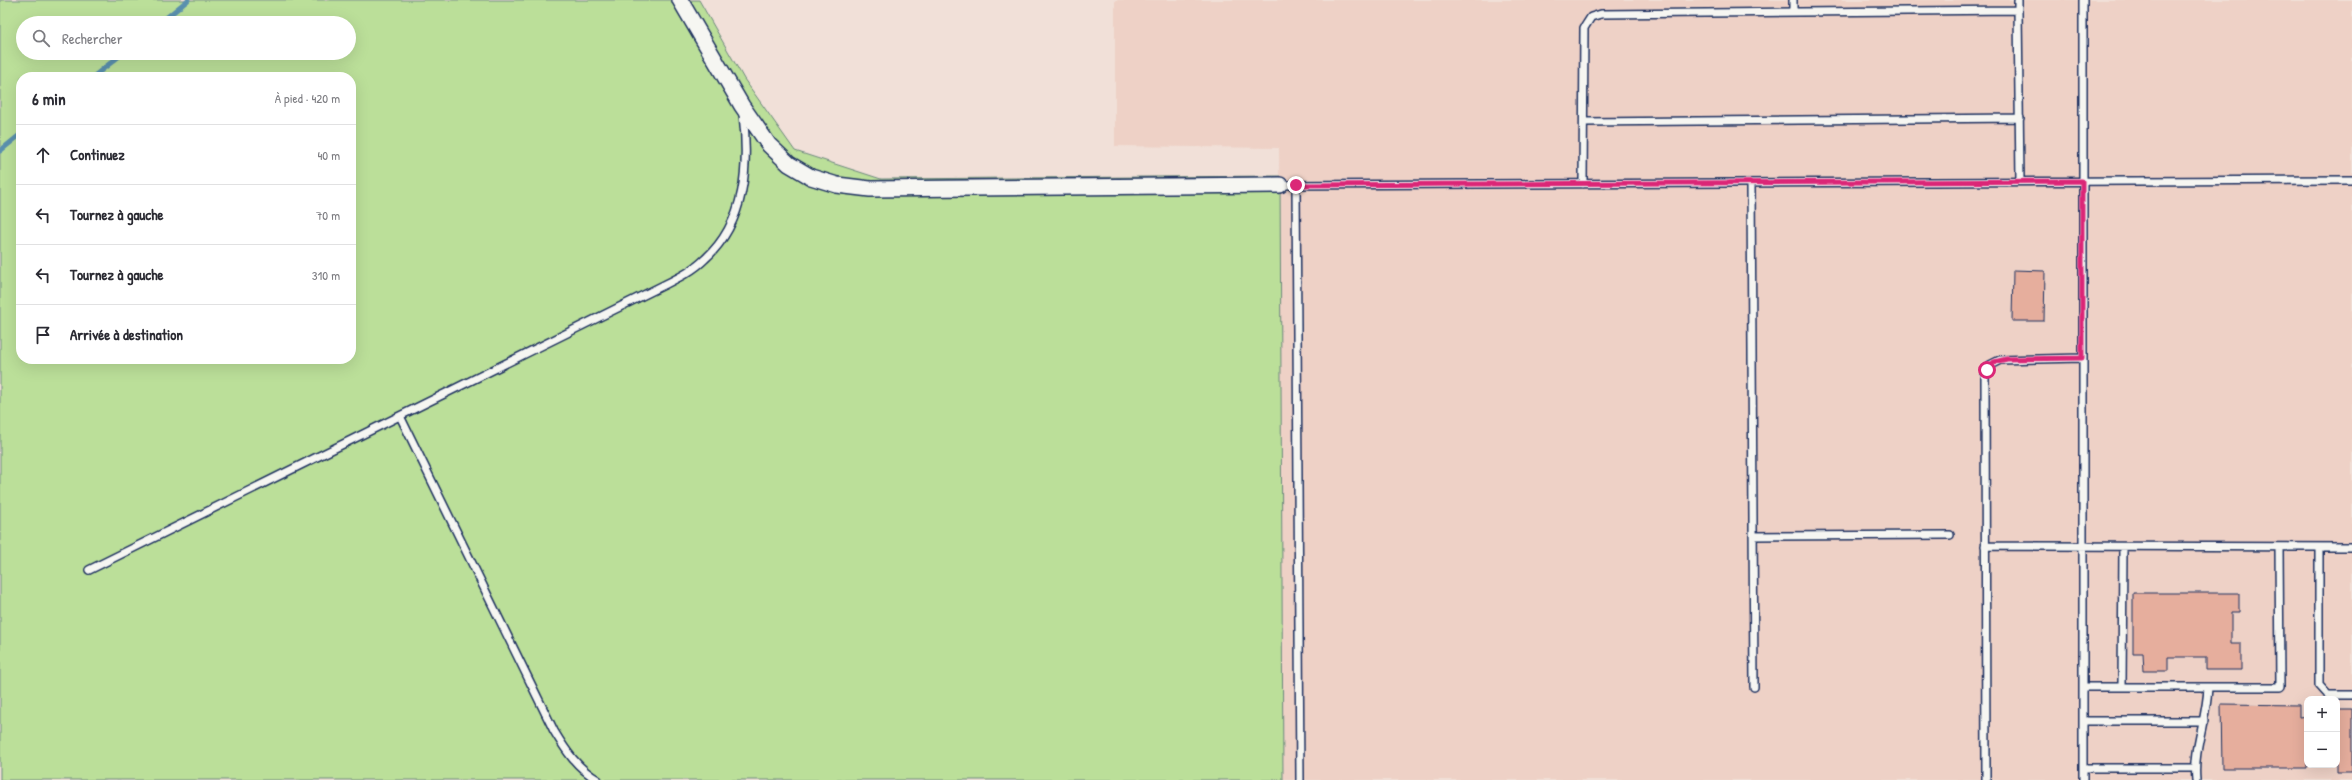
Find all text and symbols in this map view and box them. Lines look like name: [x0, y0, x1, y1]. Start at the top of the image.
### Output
search box: [16, 16, 356, 60]
icon: search: [30, 27, 52, 49]
text: Rechercher: [62, 28, 123, 49]
text: 6 min: [32, 87, 66, 110]
text: À pied · 420 m: [275, 89, 340, 107]
icon: ahead: [32, 144, 54, 166]
text: Continuez: [70, 144, 125, 165]
text: 40 m: [317, 146, 340, 164]
route end: [1287, 176, 1305, 194]
icon: left: [32, 204, 54, 226]
text: Tournez à gauche: [70, 204, 163, 225]
text: 70 m: [316, 206, 340, 224]
icon: left: [32, 264, 54, 286]
text: Tournez à gauche: [70, 264, 163, 285]
text: 310 m: [312, 266, 340, 284]
icon: arrive: [32, 324, 54, 346]
text: Arrivée à destination: [70, 324, 183, 345]
route start: [1978, 361, 1996, 379]
map controls: [2304, 696, 2340, 768]
button: +: [2304, 696, 2340, 732]
button: −: [2304, 732, 2340, 768]

